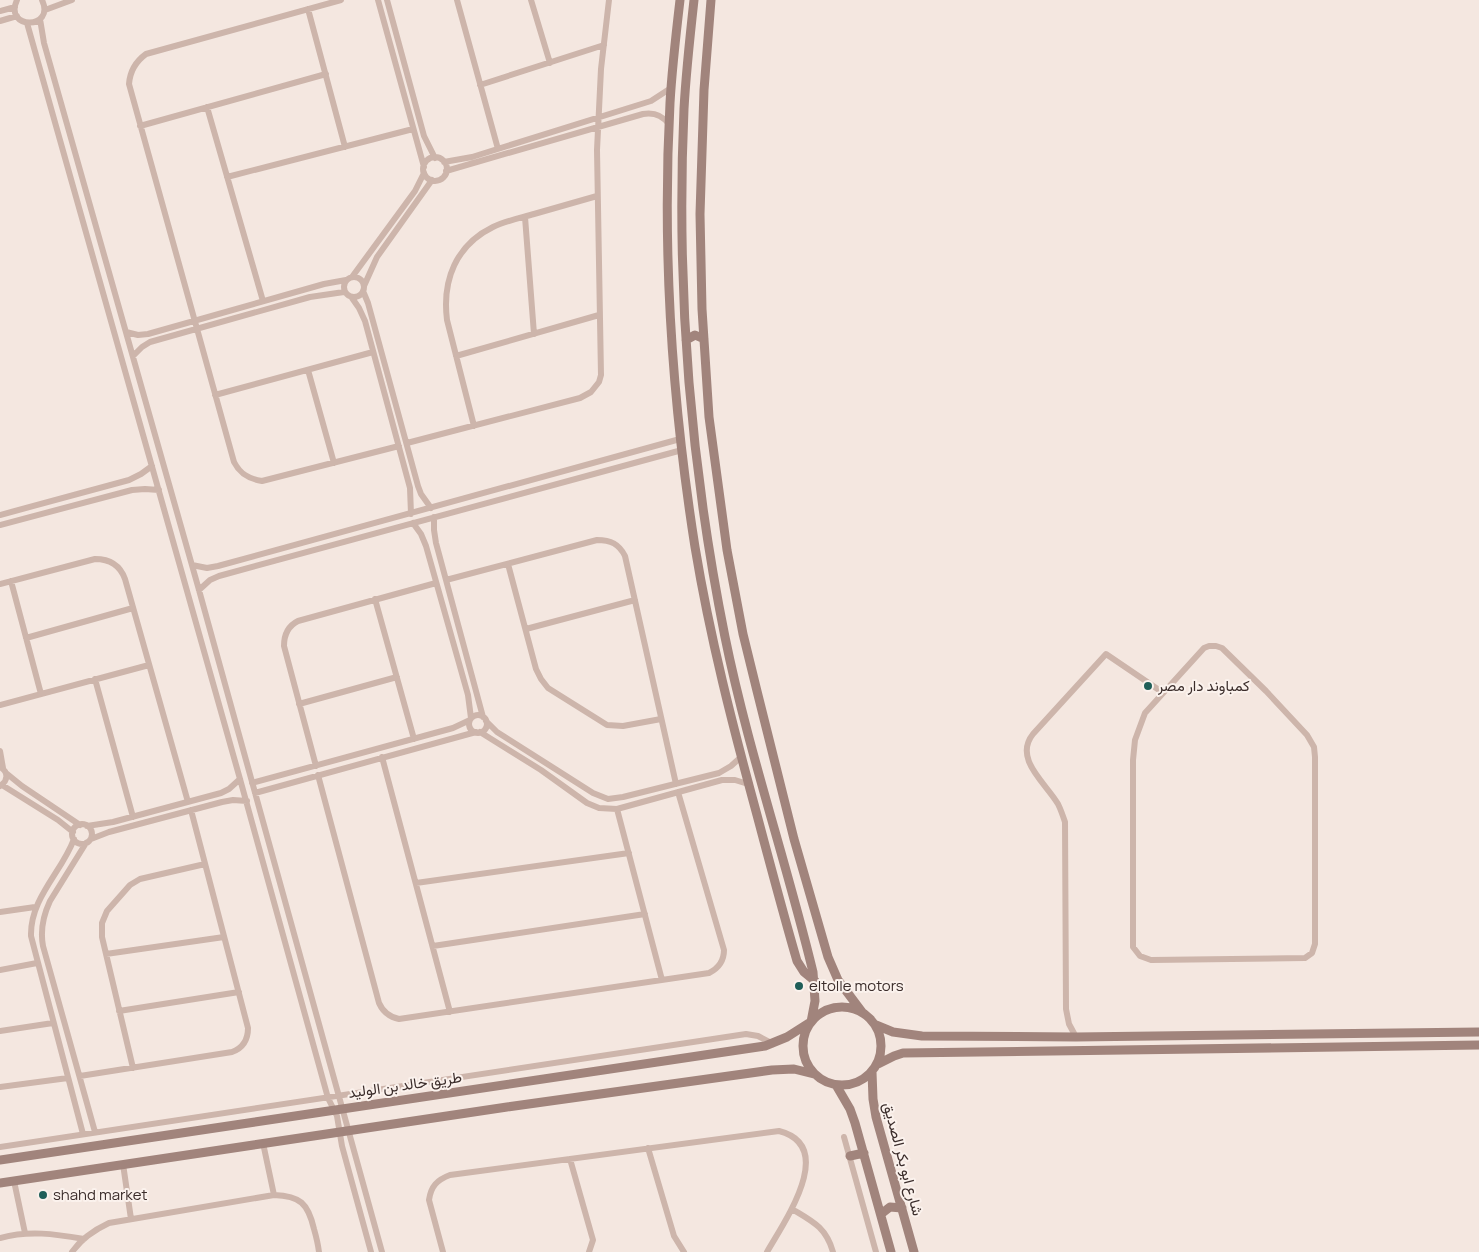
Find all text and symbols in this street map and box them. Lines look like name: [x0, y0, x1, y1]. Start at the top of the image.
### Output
place label: كمباوند دار مصر: [1157, 675, 1250, 696]
marker: كمباوند دار مصر: [1142, 680, 1154, 692]
place label: eltolle motors: [809, 975, 904, 996]
marker: eltolle motors: [793, 980, 805, 992]
street label: طريق خالد بن الوليد: [347, 1066, 463, 1103]
street label: شارع ابو بكر الصديق: [877, 1100, 929, 1218]
place label: shahd market: [53, 1184, 147, 1205]
marker: shahd market: [37, 1189, 49, 1201]

